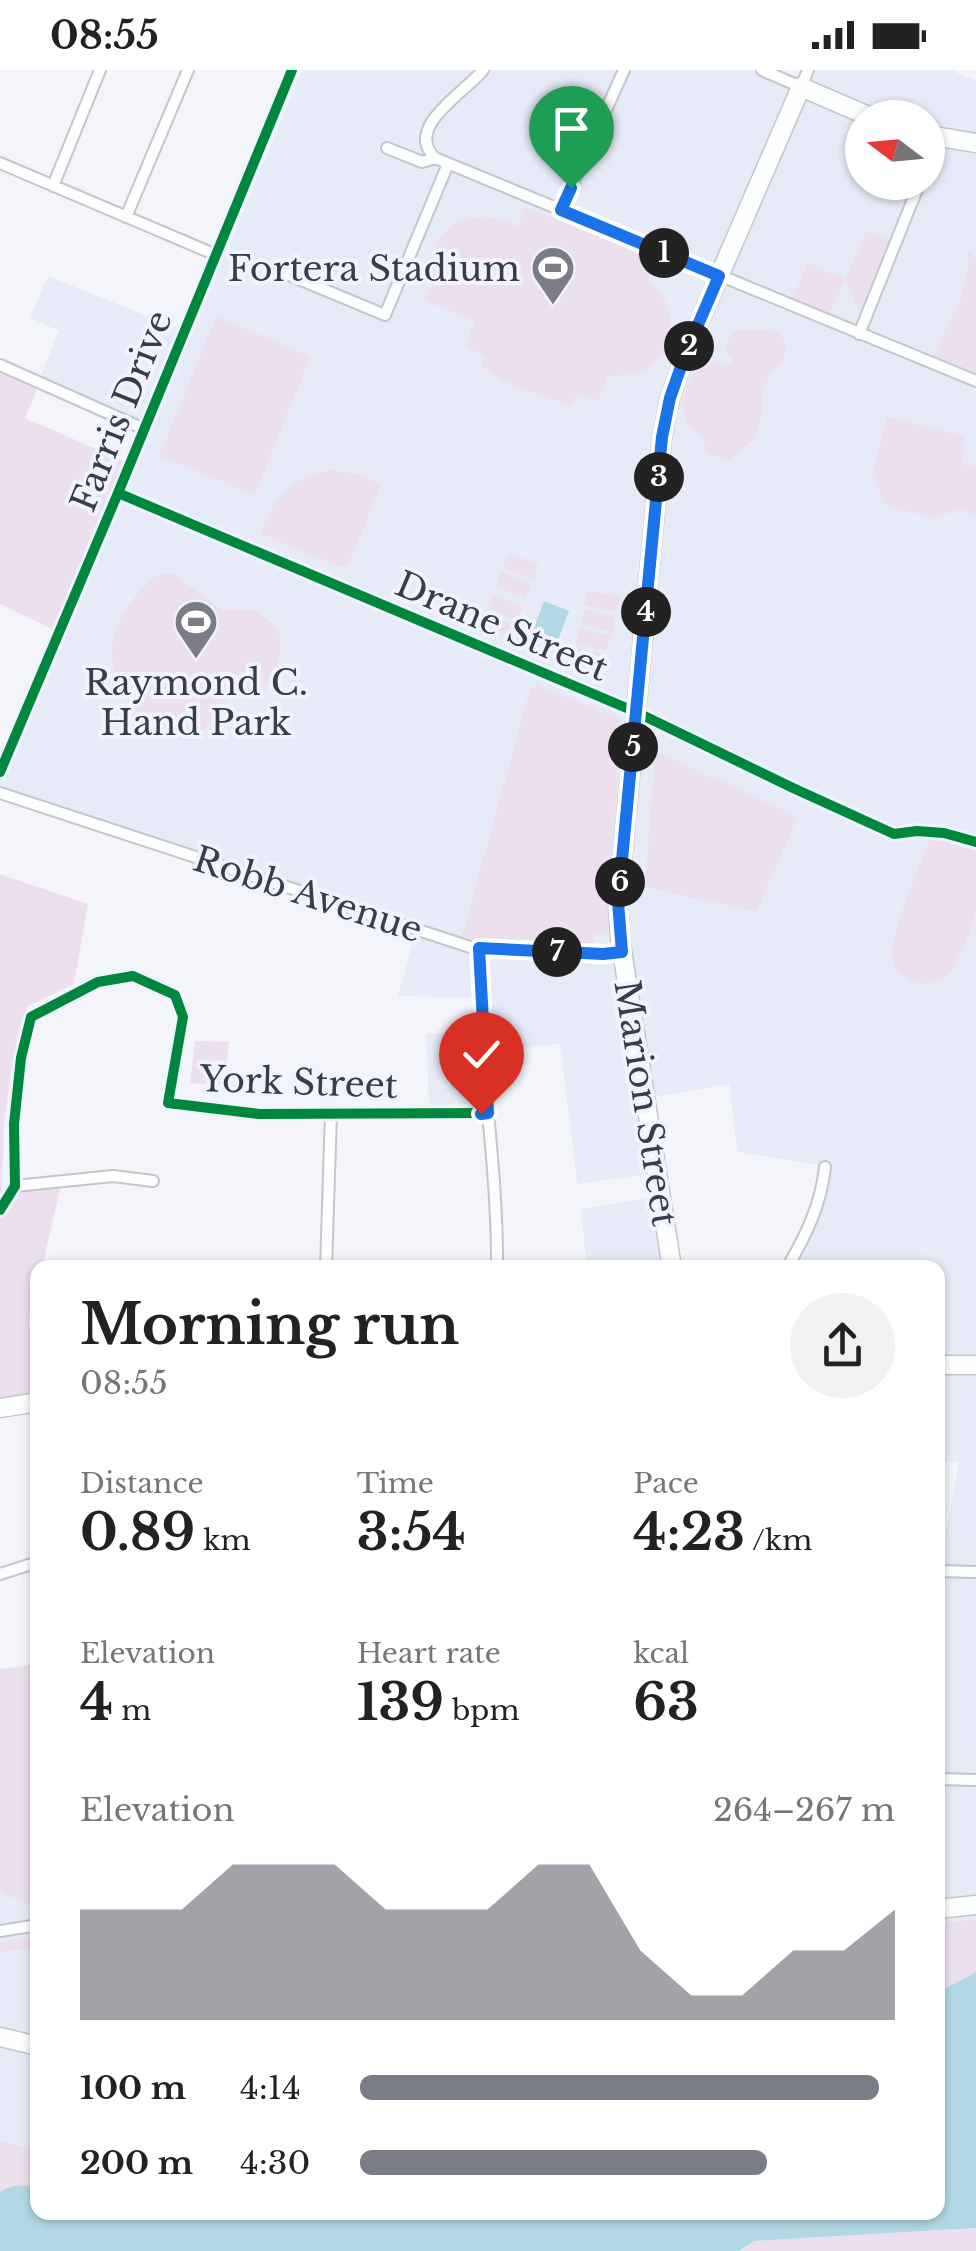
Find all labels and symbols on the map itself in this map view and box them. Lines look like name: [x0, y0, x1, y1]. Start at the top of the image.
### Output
pin: [529, 86, 614, 189]
north arrow: [845, 100, 945, 200]
pin: 1: [639, 228, 689, 278]
sports icon: Fortera Stadium: [530, 245, 576, 306]
place label: Fortera Stadium: [228, 247, 520, 290]
street label: Farris Drive: [61, 304, 181, 518]
pin: 2: [664, 321, 714, 371]
pin: 3: [634, 452, 684, 502]
street label: Drane Street: [389, 562, 615, 690]
pin: 4: [621, 587, 671, 637]
sports icon: Raymond C. Hand Park: [173, 599, 219, 660]
place label: Raymond C. Hand Park: [84, 661, 308, 744]
pin: 5: [608, 722, 658, 772]
street label: Robb Avenue: [188, 837, 428, 951]
pin: 6: [595, 857, 645, 907]
pin: 7: [532, 927, 582, 977]
street label: Marion Street: [605, 977, 687, 1229]
pin: [439, 1012, 524, 1115]
street label: York Street: [198, 1057, 399, 1107]

